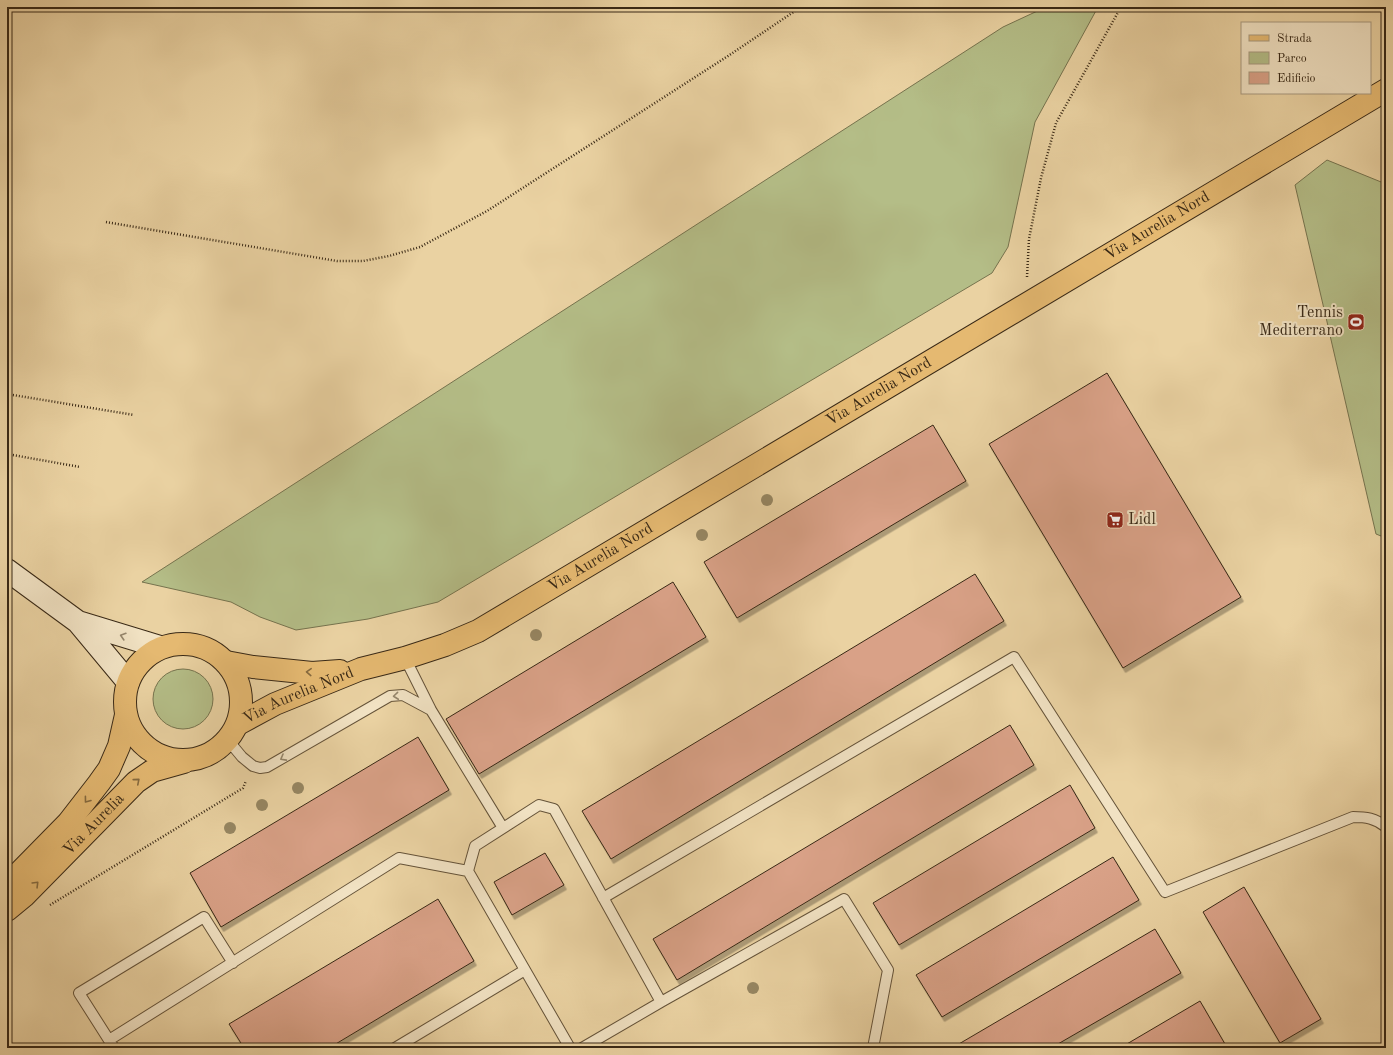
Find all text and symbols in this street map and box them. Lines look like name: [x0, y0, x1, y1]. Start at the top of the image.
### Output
legend: [1241, 22, 1371, 94]
text: Strada: [1277, 33, 1312, 45]
text: Parco: [1277, 53, 1307, 65]
text: Edificio: [1277, 73, 1316, 85]
street label: Via Aurelia Nord: [1102, 189, 1213, 264]
place label: Tennis Mediterrano: [1259, 305, 1343, 339]
sports icon: Tennis Mediterrano: [1346, 312, 1366, 332]
street label: Via Aurelia Nord: [824, 355, 934, 429]
supermarket icon: Lidl: [1105, 510, 1125, 530]
place label: Lidl: [1128, 512, 1156, 528]
street label: Via Aurelia Nord: [545, 520, 656, 595]
one-way arrow: [120, 632, 127, 640]
street label: Via Aurelia Nord: [241, 665, 356, 728]
one-way arrow: [306, 668, 312, 676]
one-way arrow: [393, 691, 400, 700]
one-way arrow: [280, 754, 287, 761]
one-way arrow: [132, 779, 140, 786]
street label: Via Aurelia: [60, 791, 128, 859]
one-way arrow: [85, 796, 92, 803]
one-way arrow: [31, 881, 39, 889]

